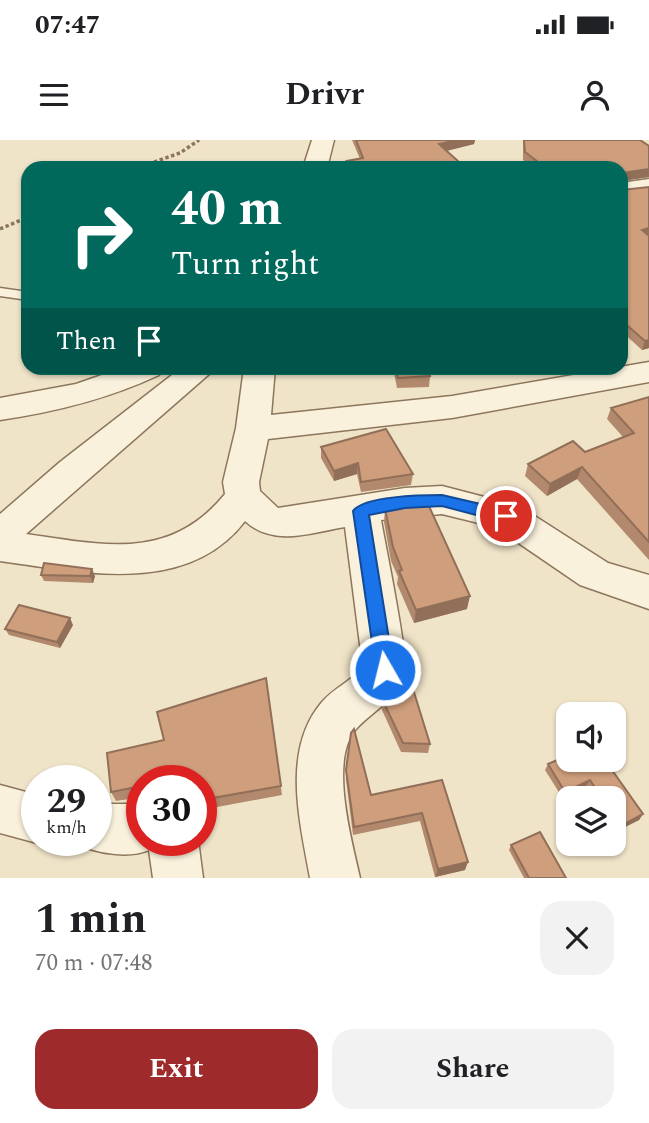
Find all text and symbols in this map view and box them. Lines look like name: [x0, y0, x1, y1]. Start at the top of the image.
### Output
text: 07:47: [35, 5, 100, 45]
text: Drivr: [285, 70, 364, 119]
icon: menu: [35, 76, 73, 114]
icon: person: [576, 76, 614, 114]
text: 40 m: [171, 172, 282, 247]
icon: right: [56, 189, 147, 280]
text: Turn right: [171, 240, 319, 289]
text: Then: [56, 321, 116, 361]
icon: arrive: [130, 322, 168, 360]
pin: [476, 486, 536, 546]
icon: arrive: [487, 497, 525, 535]
position arrow: [348, 633, 422, 707]
map controls: [556, 702, 626, 856]
button: sound: [556, 702, 626, 772]
speed limit sign: 30: [126, 765, 217, 856]
text: 29: [47, 775, 86, 828]
button: layers: [556, 786, 626, 856]
text: km/h: [46, 814, 87, 841]
text: 1 min: [35, 888, 147, 951]
button: close: [540, 901, 614, 975]
text: 70 m · 07:48: [35, 946, 153, 981]
button: Exit: [35, 1029, 318, 1109]
button: Share: [332, 1029, 614, 1109]

